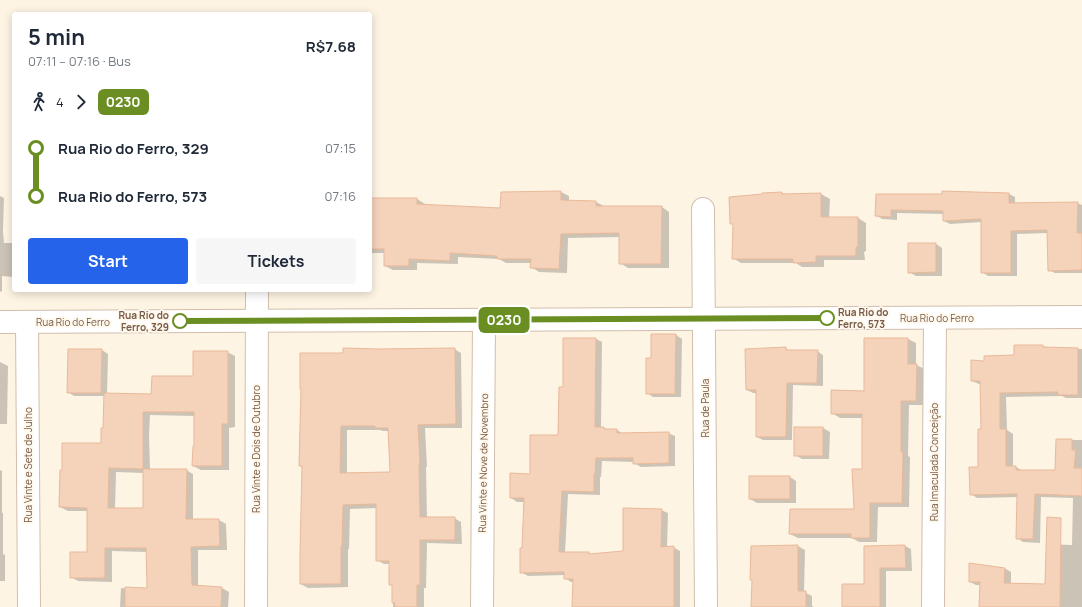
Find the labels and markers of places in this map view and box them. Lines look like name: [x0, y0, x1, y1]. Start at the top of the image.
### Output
place label: Rua Rio do Ferro, 573: [838, 305, 889, 331]
place label: Rua Rio do Ferro, 329: [118, 308, 169, 334]
marker: Rua Rio do Ferro, 573: [819, 310, 835, 326]
marker: Rua Rio do Ferro, 329: [172, 313, 188, 329]

